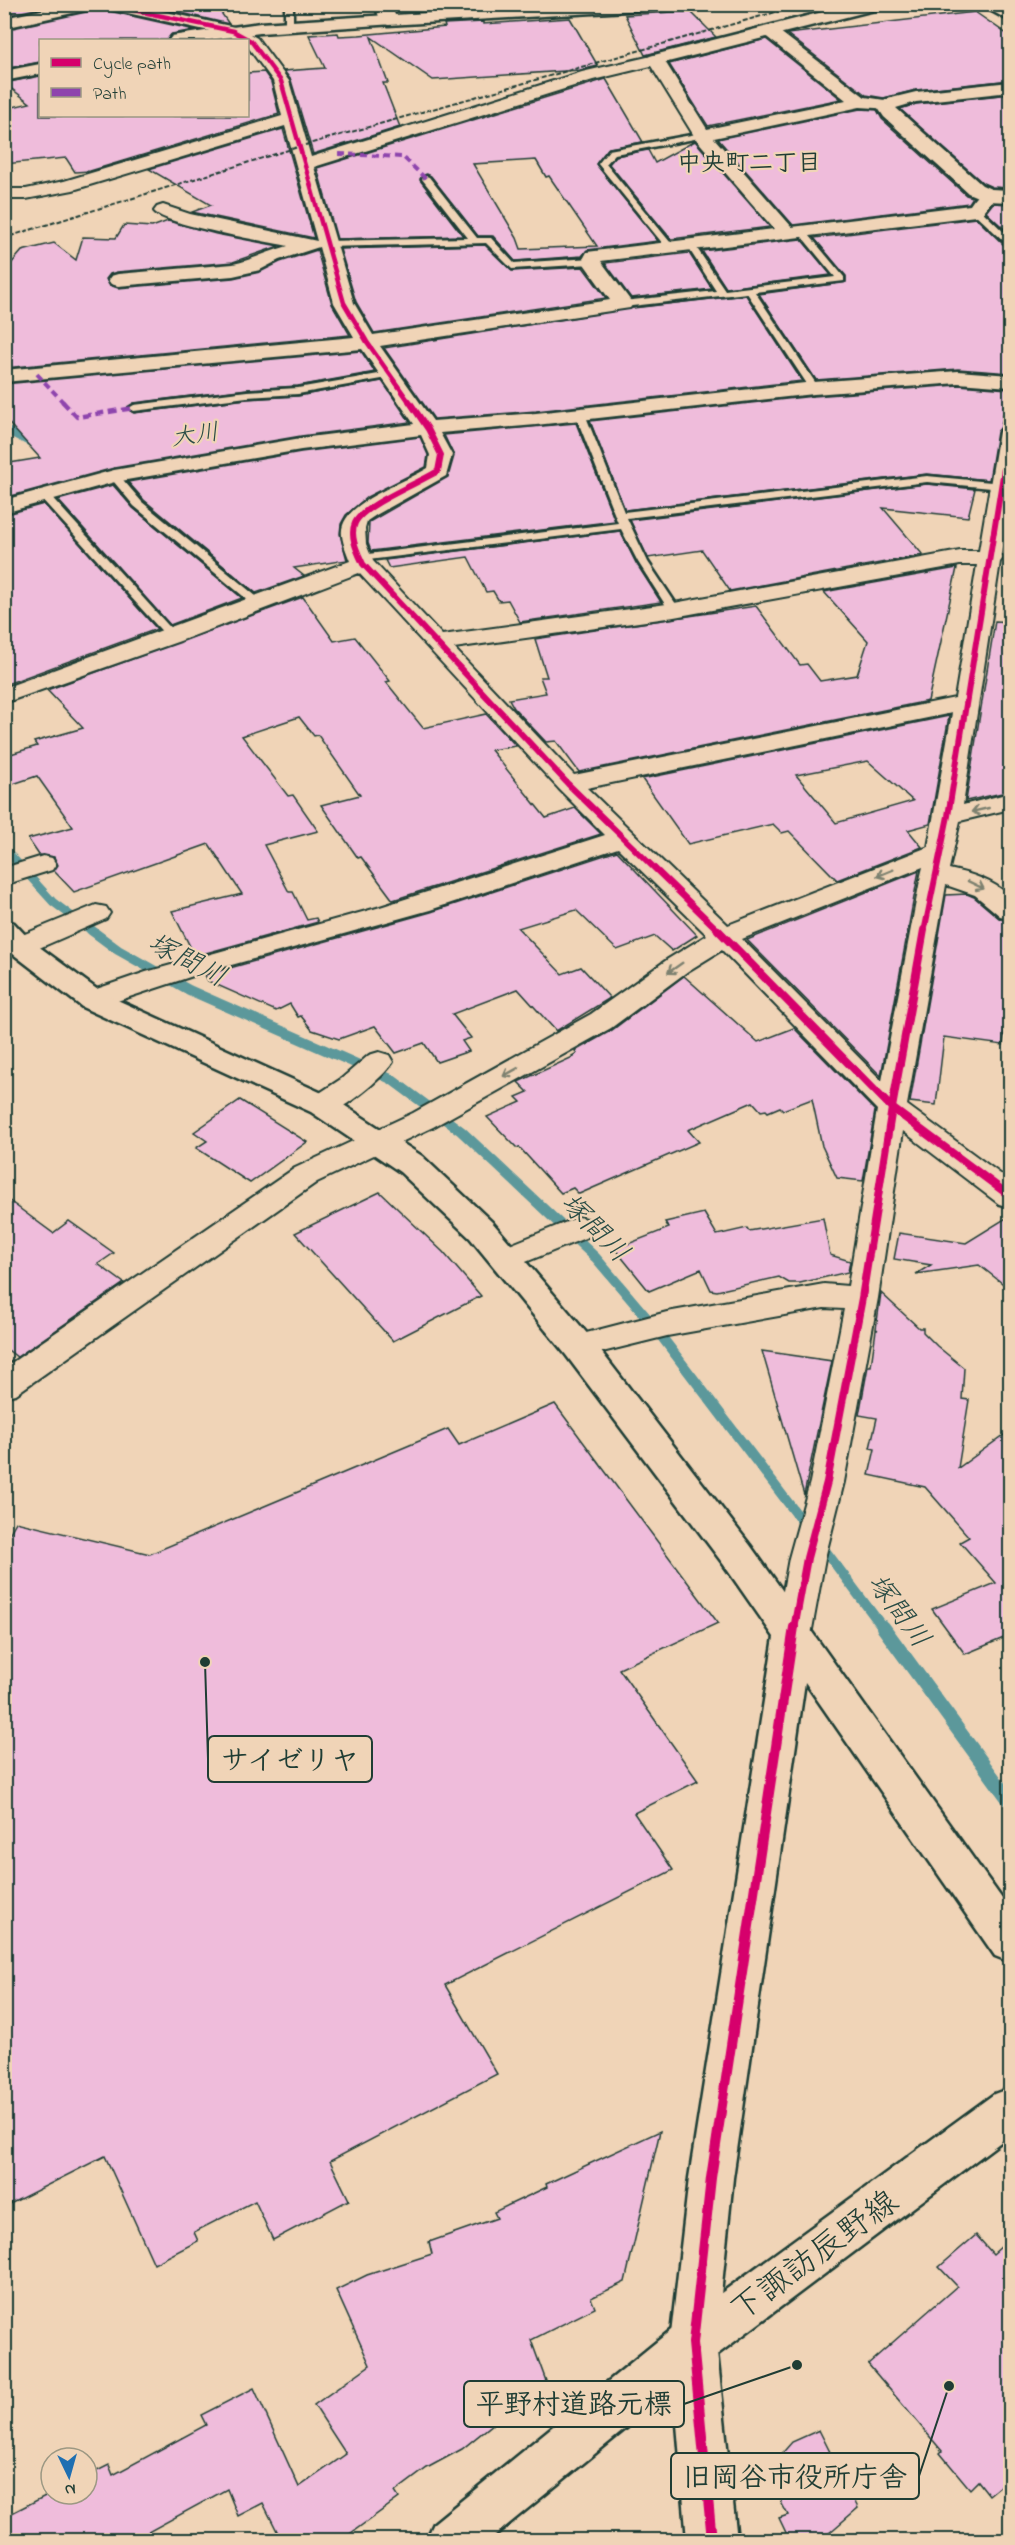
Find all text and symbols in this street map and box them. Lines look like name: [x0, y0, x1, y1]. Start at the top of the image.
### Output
legend: [39, 39, 249, 117]
text: Cycle path: [93, 52, 171, 78]
text: Path: [93, 82, 127, 108]
district label: 中央町二丁目: [677, 147, 821, 182]
water label: 大川: [169, 416, 222, 457]
one-way arrow: [970, 804, 989, 816]
one-way arrow: [877, 868, 895, 879]
one-way arrow: [967, 879, 985, 891]
water label: 塚間川: [140, 925, 233, 999]
one-way arrow: [667, 962, 684, 974]
one-way arrow: [502, 1067, 520, 1078]
water label: 塚間川: [549, 1185, 638, 1274]
water label: 塚間川: [856, 1566, 939, 1658]
callout: サイゼリヤ: [208, 1736, 372, 1782]
text: サイゼリヤ: [221, 1742, 359, 1783]
street label: 下諏訪辰野線: [721, 2180, 910, 2335]
callout: 平野村道路元標: [464, 2381, 684, 2427]
text: 平野村道路元標: [476, 2386, 672, 2427]
north arrow: [39, 2446, 99, 2506]
callout: 旧岡谷市役所庁舎: [671, 2453, 919, 2499]
text: 旧岡谷市役所庁舎: [683, 2459, 907, 2500]
text: N: [64, 2477, 77, 2501]

